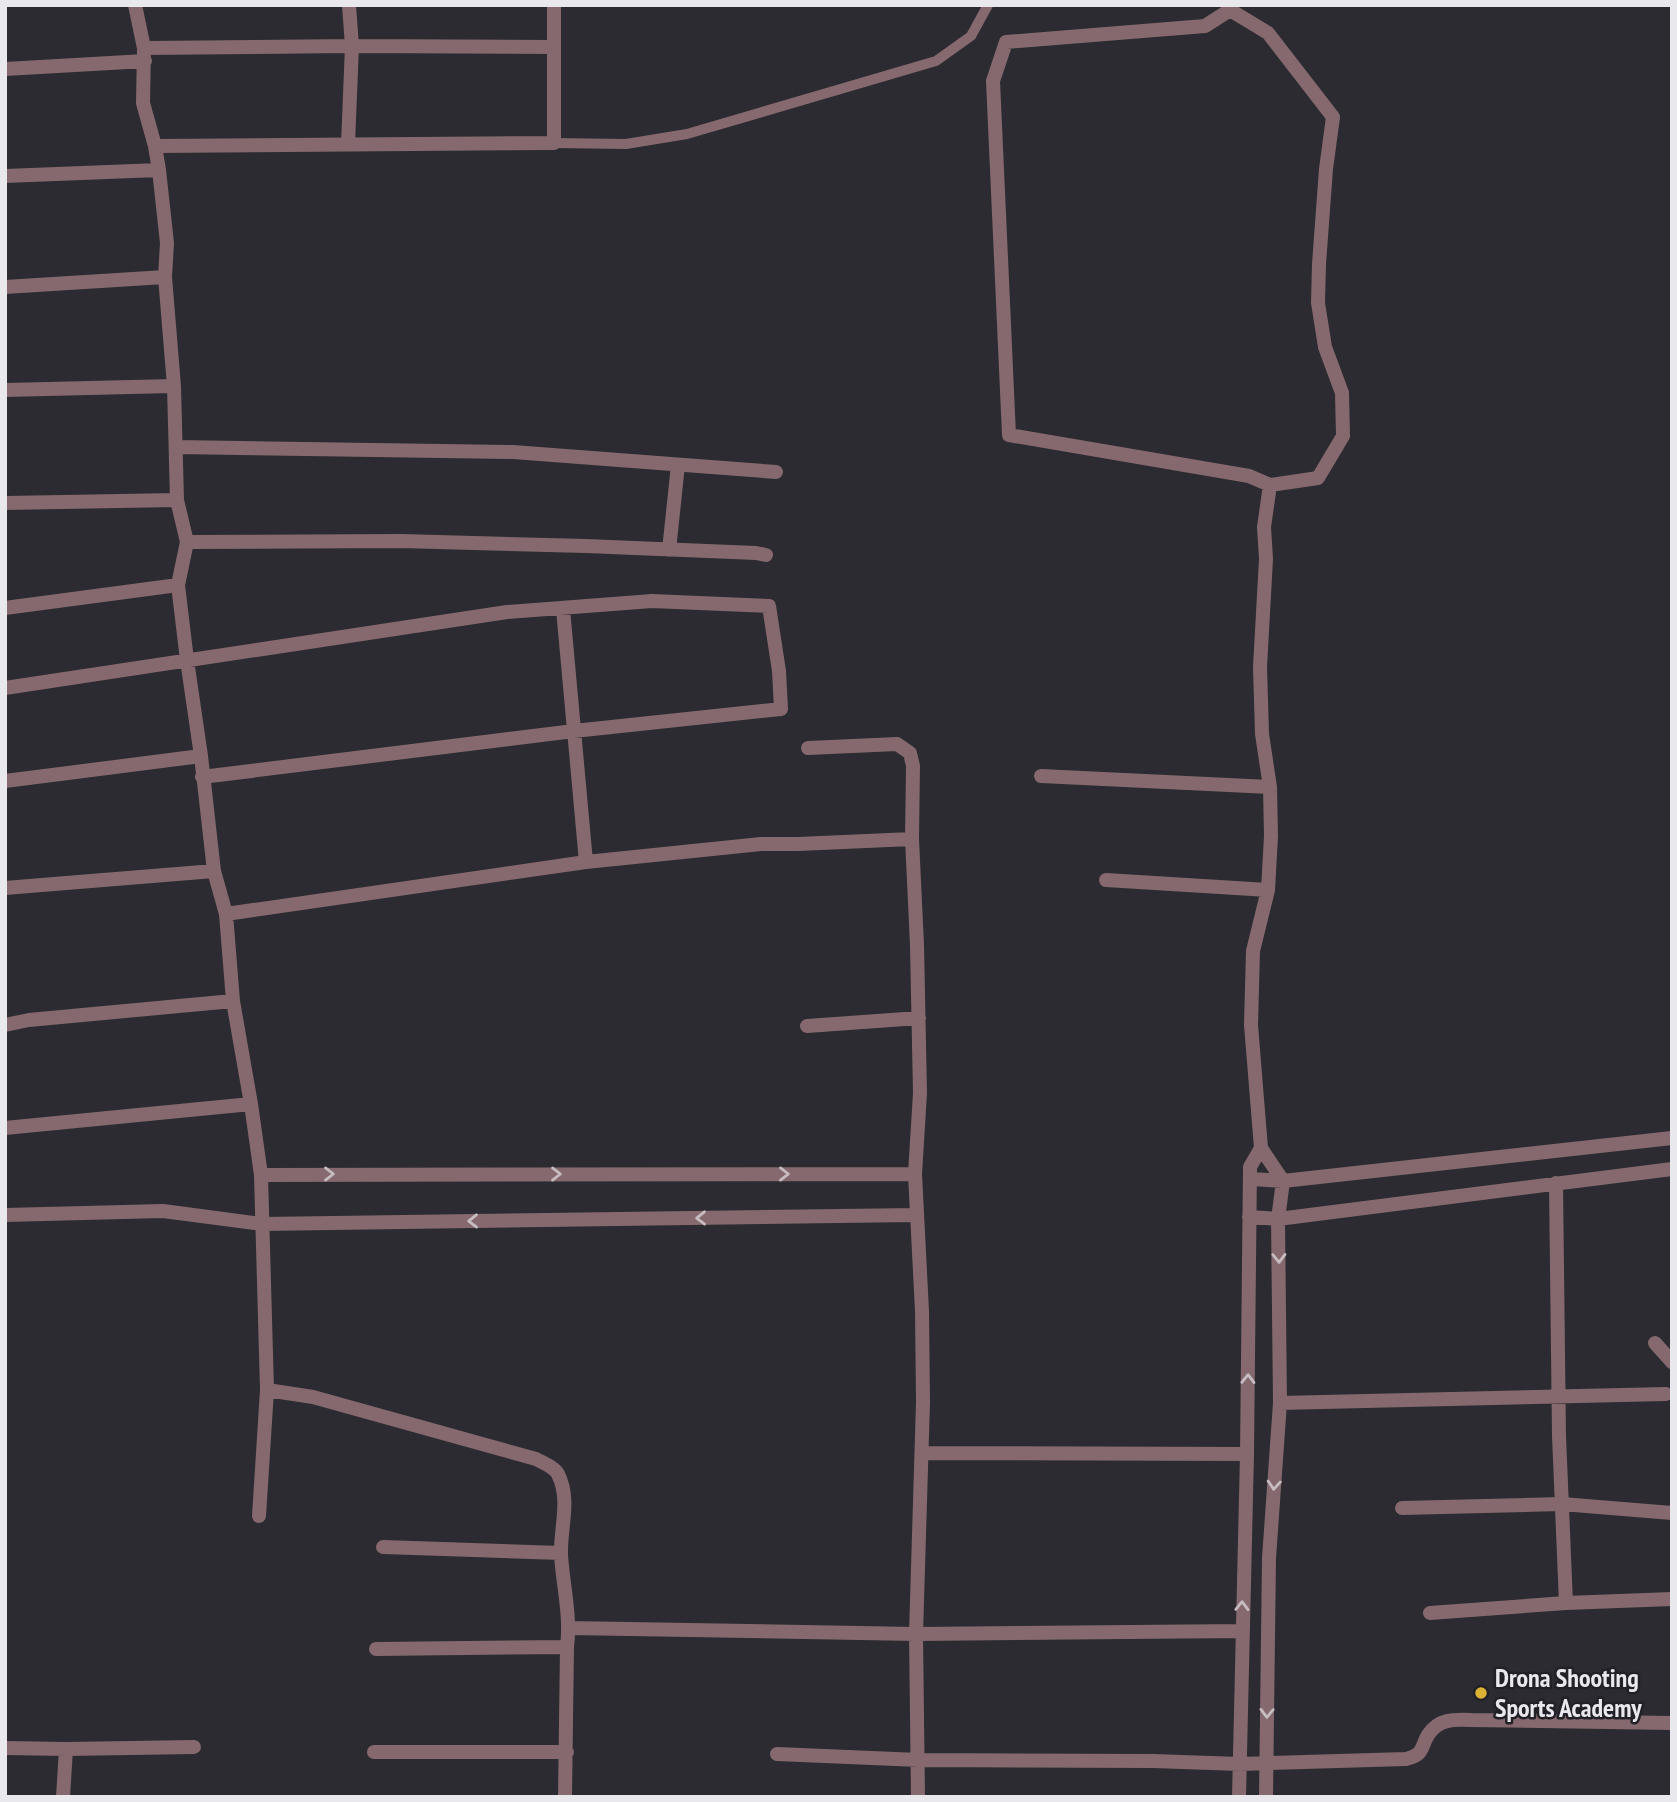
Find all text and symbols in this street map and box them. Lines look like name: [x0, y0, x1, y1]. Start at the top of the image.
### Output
one-way arrow: [324, 1166, 335, 1182]
one-way arrow: [552, 1166, 562, 1182]
one-way arrow: [779, 1166, 790, 1182]
one-way arrow: [695, 1210, 706, 1226]
one-way arrow: [468, 1213, 478, 1229]
one-way arrow: [1271, 1253, 1287, 1264]
one-way arrow: [1240, 1373, 1255, 1384]
one-way arrow: [1267, 1480, 1282, 1491]
one-way arrow: [1235, 1600, 1250, 1611]
place label: Drona Shooting Sports Academy: [1495, 1661, 1642, 1724]
marker: Drona Shooting Sports Academy: [1473, 1685, 1489, 1701]
one-way arrow: [1259, 1708, 1275, 1719]

